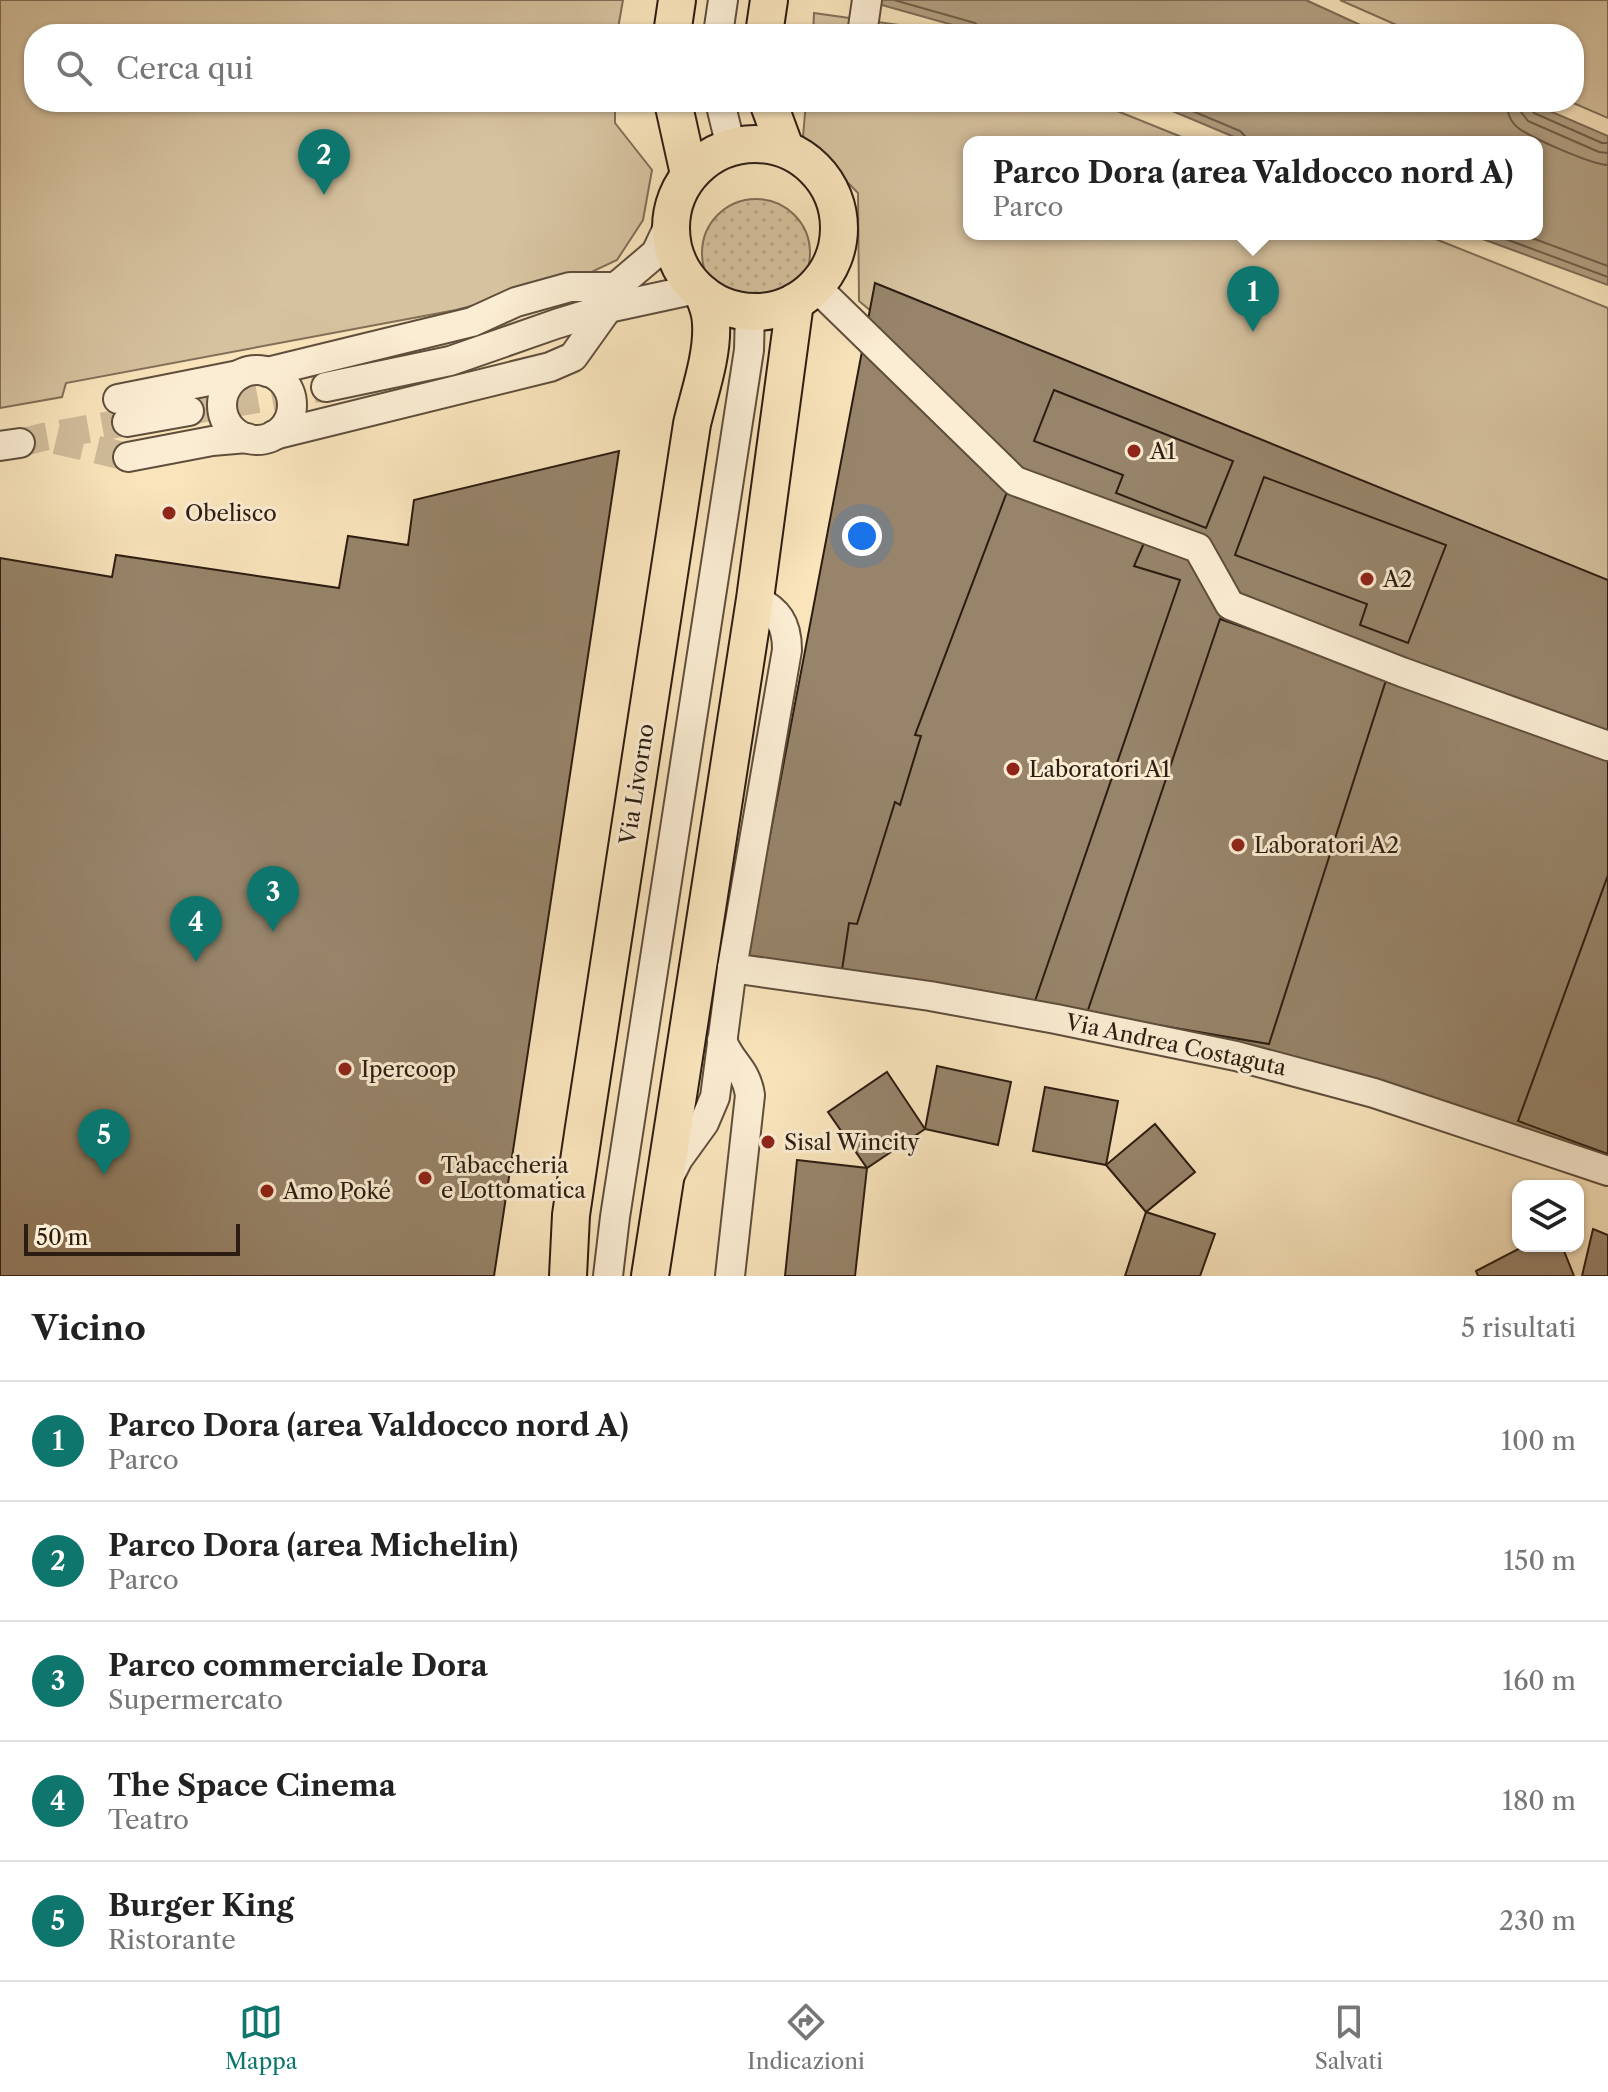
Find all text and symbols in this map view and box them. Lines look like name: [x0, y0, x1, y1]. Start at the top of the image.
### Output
search box: [24, 24, 1584, 112]
icon: search: [52, 46, 96, 90]
text: Cerca qui: [116, 50, 253, 87]
pin: 2: [298, 129, 350, 195]
popup: [963, 136, 1543, 240]
text: Parco Dora (area Valdocco nord A): [993, 154, 1513, 191]
text: Parco: [993, 191, 1063, 223]
pin: 1: [1227, 266, 1279, 332]
place label: A1: [1149, 438, 1176, 465]
marker: A1: [1125, 442, 1143, 460]
place label: Obelisco: [185, 500, 277, 527]
marker: Obelisco: [160, 504, 178, 522]
your location: [842, 516, 882, 556]
place label: A2: [1382, 566, 1412, 593]
marker: A2: [1358, 570, 1376, 588]
street label: Via Livorno: [614, 722, 660, 847]
place label: Laboratori A1: [1029, 756, 1171, 783]
marker: Laboratori A1: [1004, 760, 1022, 778]
place label: Laboratori A2: [1254, 832, 1399, 859]
marker: Laboratori A2: [1229, 836, 1247, 854]
pin: 3: [247, 866, 299, 932]
pin: 4: [170, 896, 222, 962]
street label: Via Andrea Costaguta: [1062, 1008, 1289, 1082]
place label: Ipercoop: [361, 1056, 456, 1083]
marker: Ipercoop: [336, 1060, 354, 1078]
pin: 5: [78, 1109, 130, 1175]
place label: Sisal Wincity: [784, 1129, 920, 1156]
marker: Sisal Wincity: [759, 1133, 777, 1151]
place label: Tabaccheria e Lottomatica: [441, 1152, 586, 1204]
marker: Tabaccheria e Lottomatica: [416, 1169, 434, 1187]
place label: Amo Poké: [282, 1178, 391, 1205]
map controls: [1512, 1180, 1584, 1252]
button: layers: [1512, 1180, 1584, 1252]
marker: Amo Poké: [258, 1182, 276, 1200]
scale bar: [24, 1220, 240, 1256]
text: 50 m: [36, 1224, 88, 1251]
text: Vicino: [32, 1307, 146, 1349]
text: 5 risultati: [1461, 1312, 1576, 1344]
text: Parco Dora (area Valdocco nord A): [108, 1407, 629, 1444]
text: 1: [52, 1425, 64, 1457]
text: 100 m: [1501, 1425, 1576, 1457]
text: Parco: [108, 1444, 179, 1476]
text: Parco Dora (area Michelin): [108, 1527, 518, 1564]
text: 2: [50, 1545, 66, 1577]
text: 150 m: [1503, 1545, 1576, 1577]
text: Parco: [108, 1564, 179, 1596]
text: Parco commerciale Dora: [108, 1647, 488, 1684]
text: 3: [51, 1665, 65, 1697]
text: 160 m: [1502, 1665, 1576, 1697]
text: Supermercato: [108, 1684, 283, 1716]
text: The Space Cinema: [108, 1767, 396, 1804]
text: 4: [50, 1785, 66, 1817]
text: 180 m: [1502, 1785, 1576, 1817]
text: Teatro: [108, 1804, 189, 1836]
text: Burger King: [108, 1887, 294, 1924]
text: 5: [51, 1905, 65, 1937]
text: 230 m: [1499, 1905, 1576, 1937]
text: Ristorante: [108, 1924, 236, 1956]
tab: Mappa: [225, 2000, 297, 2075]
tab: Indicazioni: [747, 2000, 865, 2075]
tab: Salvati: [1315, 2000, 1383, 2075]

